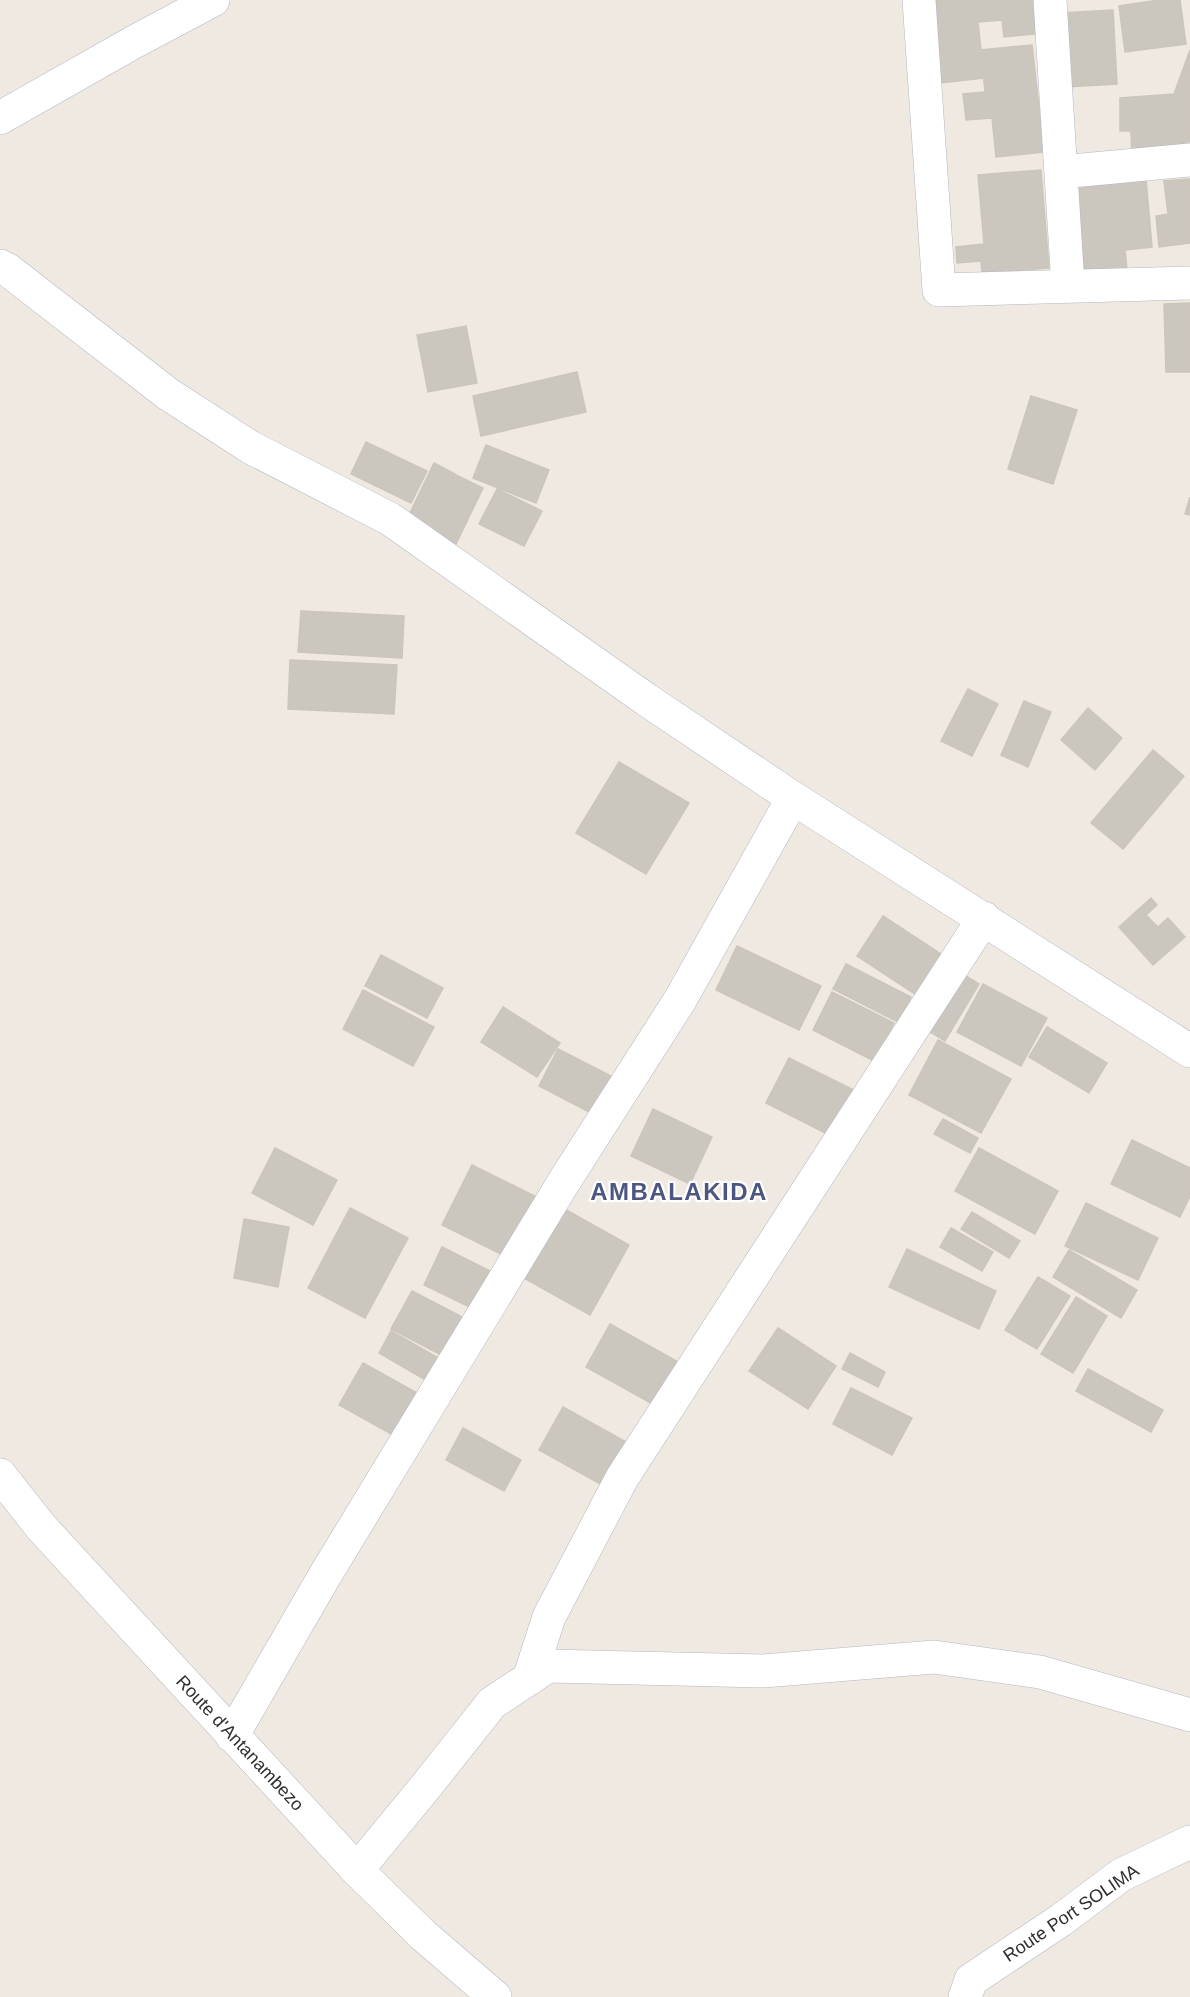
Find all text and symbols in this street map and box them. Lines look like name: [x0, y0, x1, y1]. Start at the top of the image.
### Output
district label: AMBALAKIDA: [590, 1178, 768, 1205]
street label: Route d'Antanambezo: [172, 1671, 308, 1815]
street label: Route Port SOLIMA: [999, 1860, 1143, 1966]

